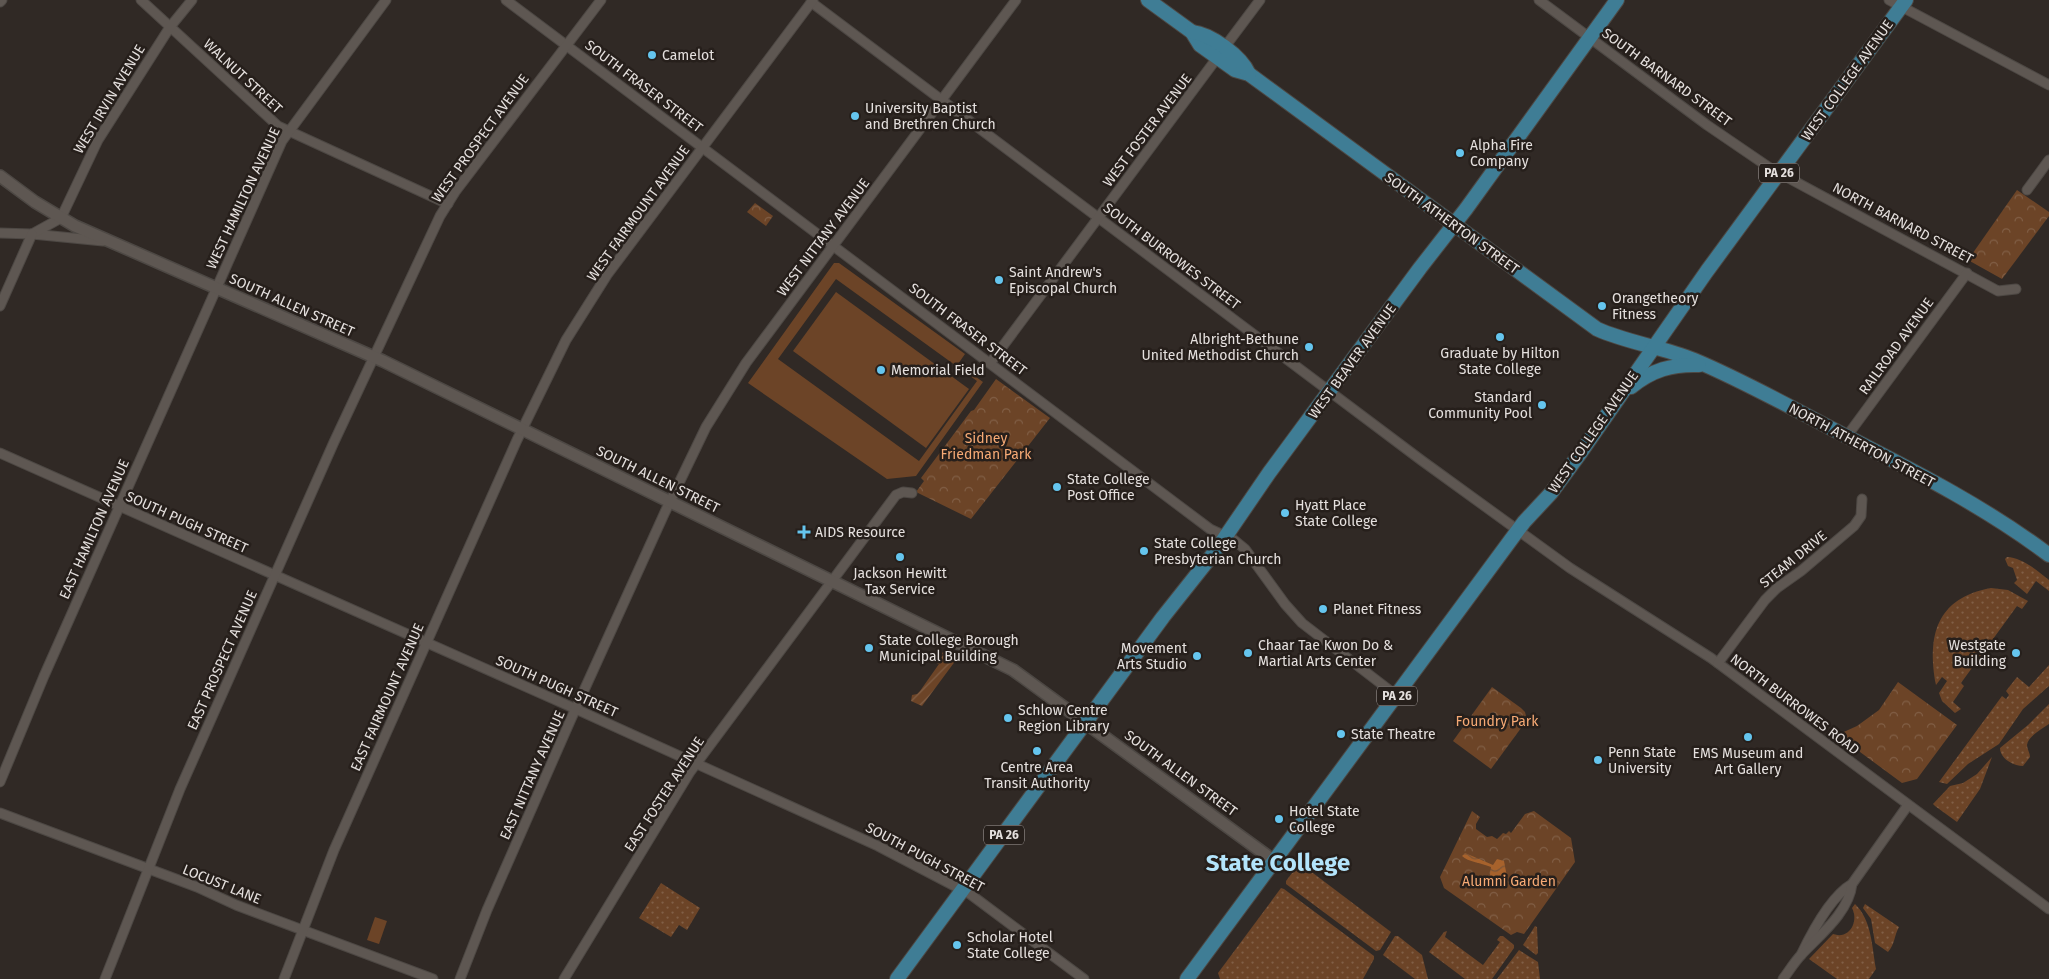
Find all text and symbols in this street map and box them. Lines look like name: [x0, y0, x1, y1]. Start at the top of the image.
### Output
street label: WEST COLLEGE AVENUE: [1798, 17, 1897, 144]
street label: SOUTH BARNARD STREET: [1599, 25, 1735, 131]
street label: WALNUT STREET: [200, 36, 286, 118]
street label: SOUTH FRASER STREET: [581, 37, 707, 137]
street label: WEST IRVIN AVENUE: [70, 42, 149, 157]
place label: Camelot: [662, 47, 715, 64]
marker: Camelot: [646, 49, 658, 61]
street label: WEST FOSTER AVENUE: [1099, 70, 1195, 190]
street label: WEST PROSPECT AVENUE: [428, 71, 533, 206]
place label: University Baptist and Brethren Church: [865, 100, 996, 133]
marker: University Baptist and Brethren Church: [849, 110, 861, 122]
street label: WEST HAMILTON AVENUE: [203, 125, 284, 272]
place label: Alpha Fire Company: [1470, 137, 1533, 170]
street label: WEST FAIRMOUNT AVENUE: [583, 142, 693, 284]
marker: Alpha Fire Company: [1454, 147, 1466, 159]
road number: PA 26: [1759, 164, 1799, 182]
street label: SOUTH ATHERTON STREET: [1381, 169, 1523, 278]
street label: WEST NITTANY AVENUE: [774, 175, 873, 300]
street label: NORTH BARNARD STREET: [1830, 179, 1977, 268]
street label: SOUTH BURROWES STREET: [1100, 199, 1244, 314]
place label: Saint Andrew's Episcopal Church: [1009, 264, 1117, 297]
street label: SOUTH ALLEN STREET: [227, 270, 358, 341]
marker: Saint Andrew's Episcopal Church: [993, 274, 1005, 286]
street label: SOUTH FRASER STREET: [905, 280, 1031, 380]
place label: Orangetheory Fitness: [1612, 290, 1699, 323]
street label: RAILROAD AVENUE: [1856, 295, 1937, 398]
marker: Orangetheory Fitness: [1596, 300, 1608, 312]
street label: WEST BEAVER AVENUE: [1305, 301, 1400, 422]
place label: Albright-Bethune United Methodist Church: [1142, 331, 1299, 364]
marker: Graduate by Hilton State College: [1494, 331, 1506, 343]
marker: Albright-Bethune United Methodist Church: [1303, 341, 1315, 353]
place label: Graduate by Hilton State College: [1440, 345, 1560, 378]
place label: Memorial Field: [891, 362, 985, 379]
marker: Memorial Field: [875, 364, 887, 376]
street label: WEST COLLEGE AVENUE: [1545, 368, 1642, 497]
place label: Standard Community Pool: [1428, 389, 1532, 422]
marker: Standard Community Pool: [1536, 399, 1548, 411]
street label: NORTH ATHERTON STREET: [1786, 400, 1938, 491]
park label: Sidney Friedman Park: [941, 430, 1032, 463]
street label: SOUTH ALLEN STREET: [593, 442, 723, 517]
street label: EAST HAMILTON AVENUE: [56, 457, 133, 602]
place label: State College Post Office: [1067, 471, 1150, 504]
marker: State College Post Office: [1051, 481, 1063, 493]
street label: SOUTH PUGH STREET: [123, 488, 251, 557]
place label: Hyatt Place State College: [1295, 497, 1378, 530]
marker: Hyatt Place State College: [1279, 507, 1291, 519]
place label: AIDS Resource: [815, 524, 905, 541]
marker: AIDS Resource: [797, 525, 811, 539]
street label: STEAM DRIVE: [1756, 527, 1830, 592]
place label: State College Presbyterian Church: [1154, 535, 1281, 568]
marker: State College Presbyterian Church: [1138, 545, 1150, 557]
marker: Jackson Hewitt Tax Service: [894, 551, 906, 563]
place label: Jackson Hewitt Tax Service: [853, 565, 948, 598]
street label: EAST PROSPECT AVENUE: [184, 588, 261, 733]
place label: Planet Fitness: [1333, 601, 1422, 618]
marker: Planet Fitness: [1317, 603, 1329, 615]
street label: EAST FAIRMOUNT AVENUE: [347, 621, 428, 774]
place label: State College Borough Municipal Building: [879, 632, 1019, 665]
place label: Chaar Tae Kwon Do & Martial Arts Center: [1258, 637, 1393, 670]
place label: Westgate Building: [1948, 637, 2007, 670]
place label: Movement Arts Studio: [1117, 640, 1188, 673]
marker: State College Borough Municipal Building: [863, 642, 875, 654]
marker: Chaar Tae Kwon Do & Martial Arts Center: [1242, 647, 1254, 659]
marker: Westgate Building: [2010, 647, 2022, 659]
marker: Movement Arts Studio: [1191, 650, 1203, 662]
street label: NORTH BURROWES ROAD: [1727, 650, 1863, 759]
street label: SOUTH PUGH STREET: [493, 652, 621, 721]
road number: PA 26: [1377, 686, 1417, 706]
place label: Schlow Centre Region Library: [1018, 702, 1109, 735]
street label: EAST NITTANY AVENUE: [496, 708, 569, 842]
marker: Schlow Centre Region Library: [1002, 712, 1014, 724]
park label: Foundry Park: [1456, 713, 1539, 730]
place label: State Theatre: [1351, 726, 1436, 743]
street label: SOUTH ALLEN STREET: [1121, 727, 1241, 820]
marker: State Theatre: [1335, 728, 1347, 740]
marker: EMS Museum and Art Gallery: [1742, 731, 1754, 743]
street label: EAST FOSTER AVENUE: [621, 734, 708, 855]
place label: Penn State University: [1608, 744, 1676, 777]
marker: Centre Area Transit Authority: [1031, 745, 1043, 757]
place label: EMS Museum and Art Gallery: [1693, 745, 1803, 778]
marker: Penn State University: [1592, 754, 1604, 766]
place label: Centre Area Transit Authority: [984, 759, 1090, 792]
place label: Hotel State College: [1289, 803, 1360, 836]
marker: Hotel State College: [1273, 813, 1285, 825]
street label: SOUTH PUGH STREET: [863, 819, 988, 896]
road number: PA 26: [984, 826, 1024, 844]
district label: State College: [1206, 849, 1350, 877]
street label: LOCUST LANE: [180, 861, 264, 908]
park label: Alumni Garden: [1462, 873, 1556, 890]
place label: Scholar Hotel State College: [967, 929, 1053, 962]
marker: Scholar Hotel State College: [951, 939, 963, 951]

